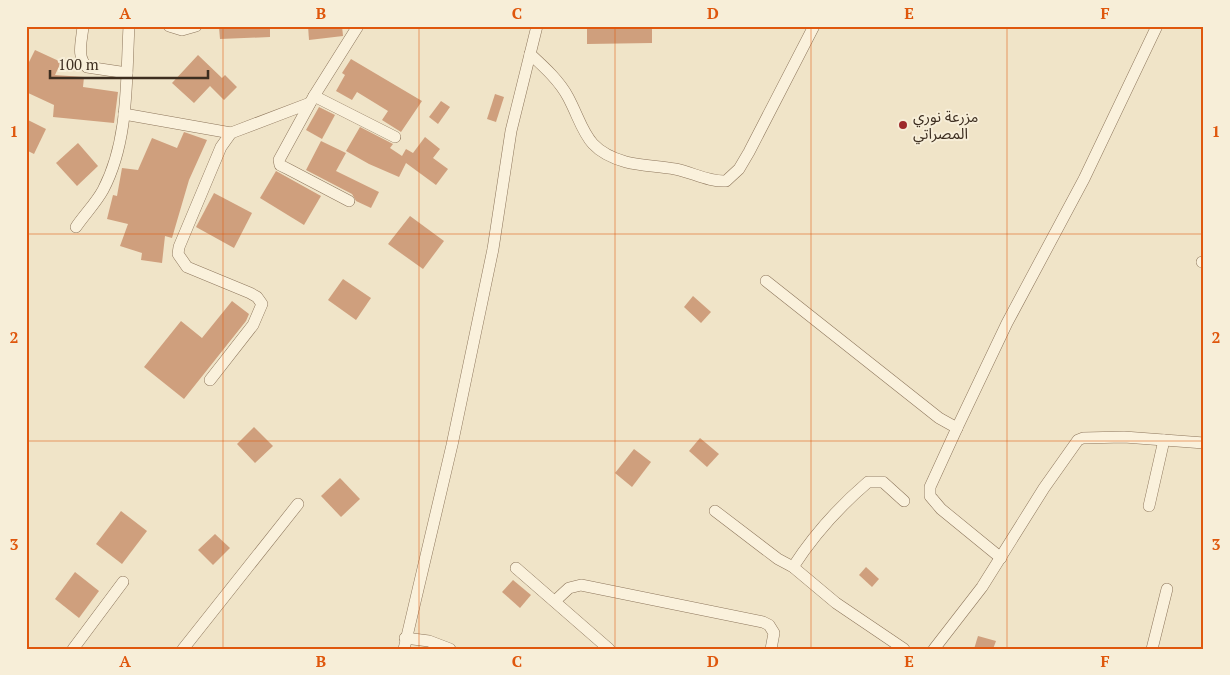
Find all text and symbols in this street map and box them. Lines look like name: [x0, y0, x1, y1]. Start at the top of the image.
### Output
text: A: [119, 2, 131, 24]
text: B: [316, 2, 326, 24]
text: C: [512, 2, 522, 24]
text: D: [707, 2, 719, 24]
text: E: [904, 2, 914, 24]
text: F: [1100, 2, 1110, 24]
scale bar: [50, 48, 208, 80]
text: 100 m: [58, 54, 99, 74]
place label: مزرعة نوري المصراتي: [913, 106, 978, 145]
marker: مزرعة نوري المصراتي: [897, 119, 909, 131]
text: 1: [9, 120, 19, 142]
text: 1: [1211, 120, 1221, 142]
text: 2: [9, 326, 19, 348]
text: 2: [1211, 326, 1221, 348]
text: 3: [9, 533, 19, 555]
text: 3: [1211, 533, 1221, 555]
text: A: [119, 650, 131, 672]
text: B: [316, 650, 326, 672]
text: C: [512, 650, 522, 672]
text: D: [707, 650, 719, 672]
text: E: [904, 650, 914, 672]
text: F: [1100, 650, 1110, 672]

